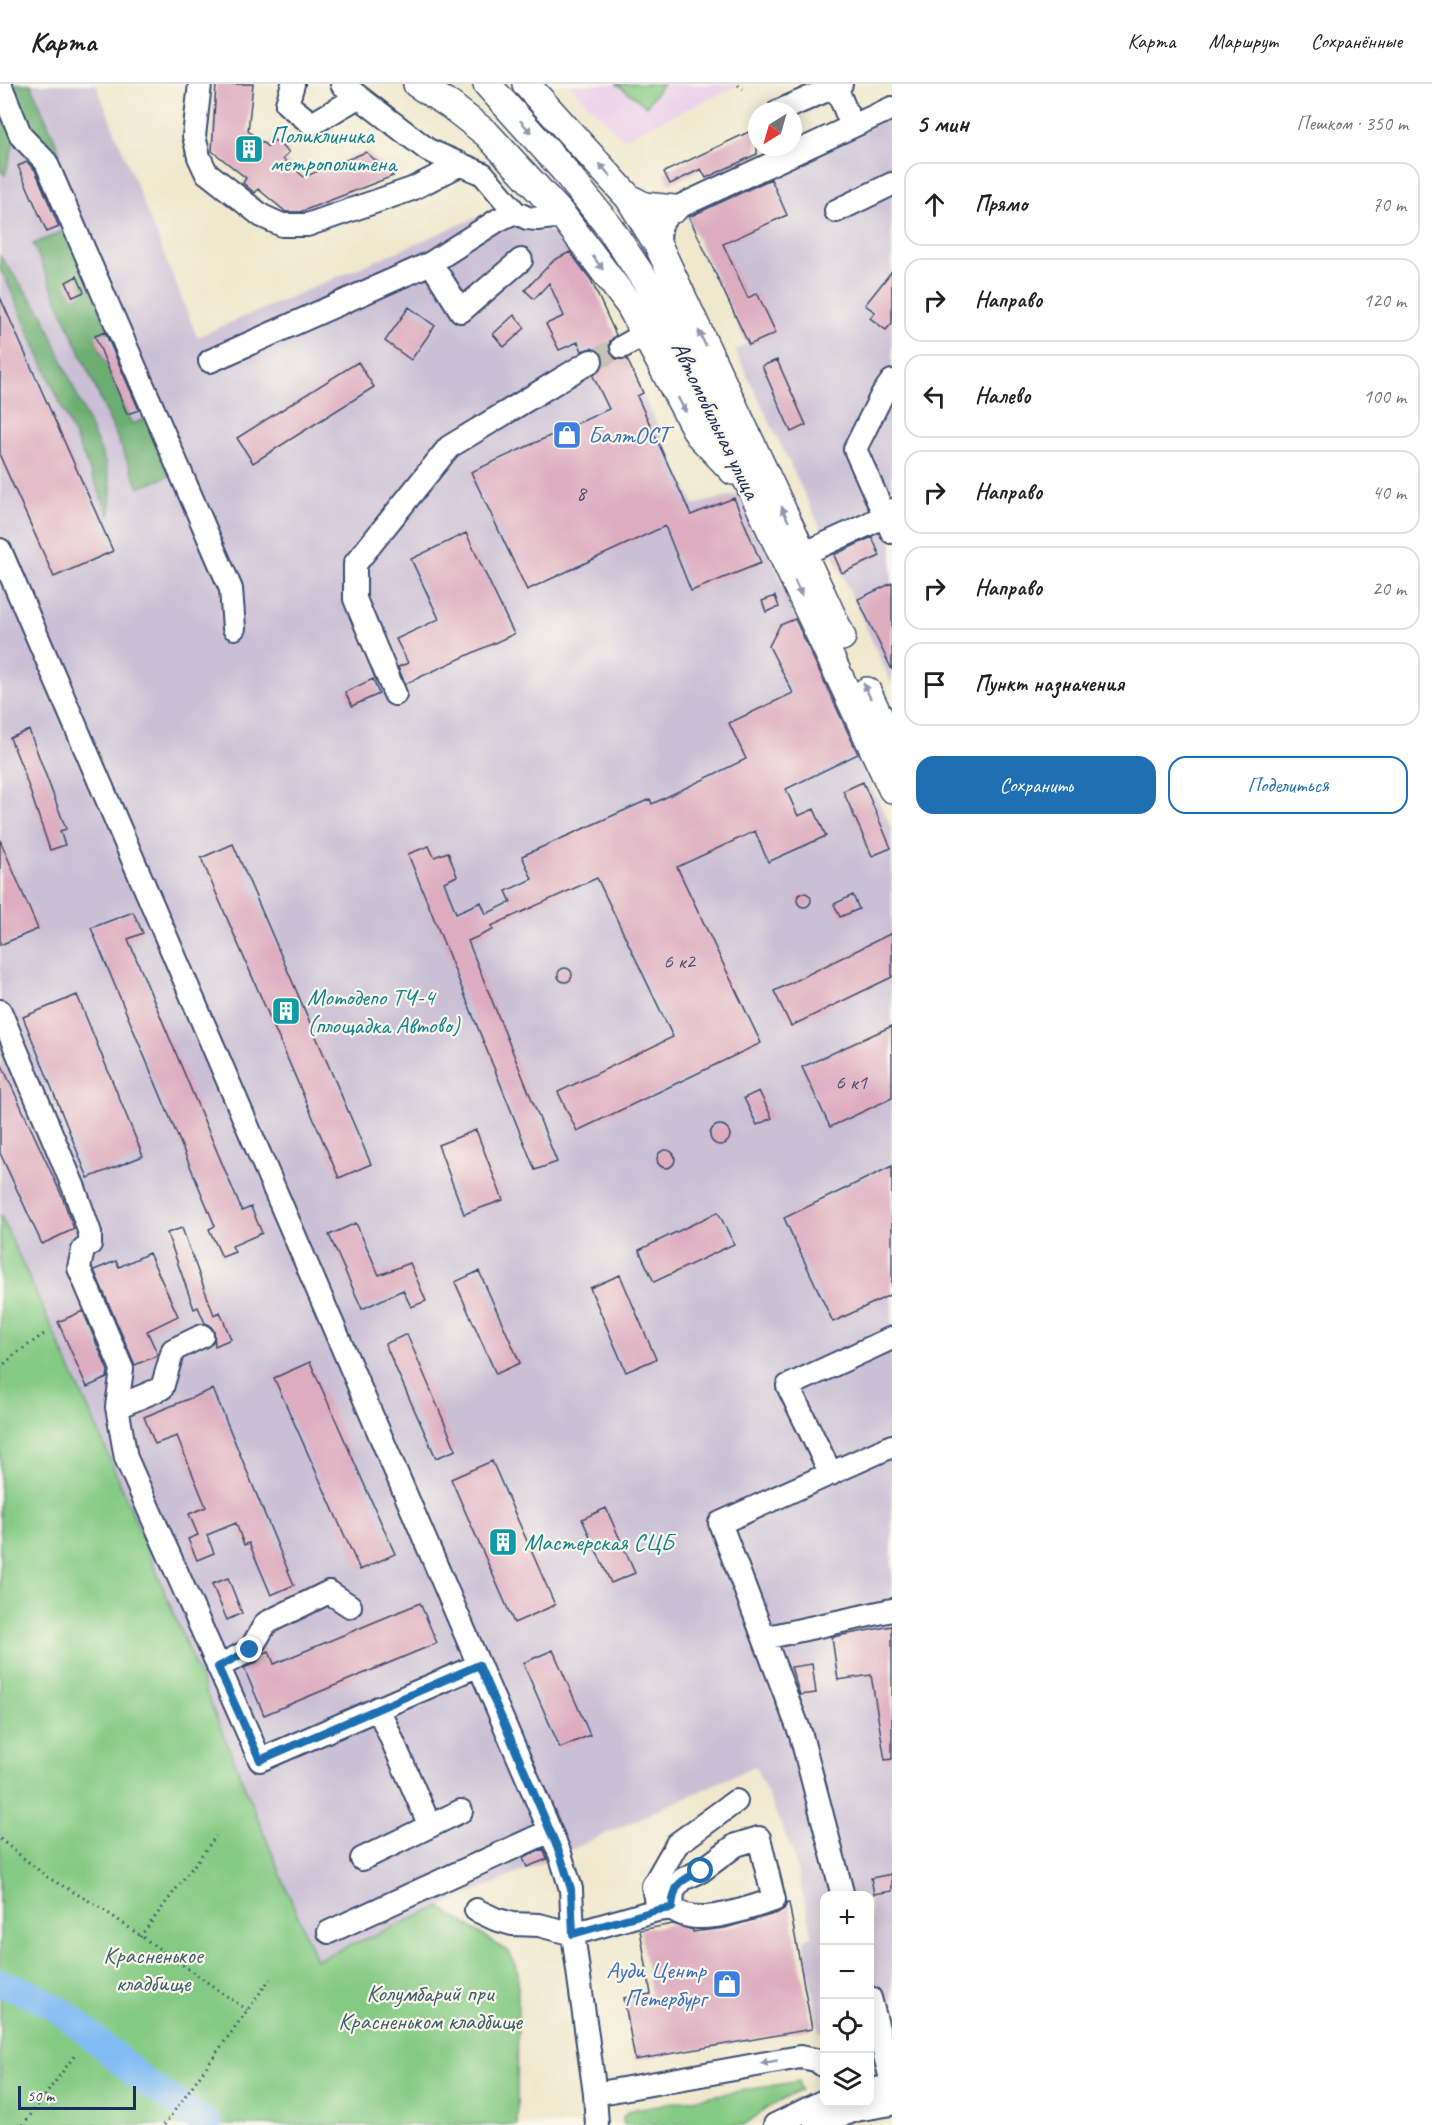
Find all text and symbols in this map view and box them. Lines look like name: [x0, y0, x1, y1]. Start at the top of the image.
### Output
text: Карта: [30, 24, 97, 59]
text: Карта: [1127, 28, 1176, 54]
text: Маршрут: [1209, 28, 1278, 54]
text: Сохранённые: [1311, 28, 1402, 54]
north arrow: [748, 102, 802, 156]
text: 5 мин: [916, 107, 968, 140]
text: Пешком · 350 m: [1296, 111, 1408, 136]
place label: Поликлиника метрополитена: [270, 120, 398, 178]
one-way arrow: [519, 120, 533, 135]
building icon: Поликлиника метрополитена: [233, 133, 265, 165]
one-way arrow: [599, 163, 612, 178]
icon: ahead: [918, 188, 951, 221]
text: Прямо: [975, 190, 1027, 218]
text: 70 m: [1372, 192, 1406, 217]
one-way arrow: [592, 254, 604, 270]
icon: right: [918, 284, 951, 317]
text: Направо: [975, 286, 1042, 314]
text: 120 m: [1363, 288, 1406, 313]
one-way arrow: [697, 329, 706, 346]
street label: Автомобильная улица: [665, 336, 768, 505]
icon: left: [918, 380, 951, 413]
text: Налево: [975, 382, 1031, 410]
text: 100 m: [1363, 384, 1406, 409]
one-way arrow: [677, 396, 687, 413]
shop icon: БалтОСТ: [551, 419, 583, 451]
place label: БалтОСТ: [588, 420, 675, 450]
icon: right: [918, 476, 951, 509]
text: Направо: [975, 478, 1042, 506]
house number: 8: [576, 480, 588, 506]
text: 40 m: [1372, 480, 1406, 505]
one-way arrow: [780, 506, 789, 523]
icon: right: [918, 572, 951, 605]
text: Направо: [975, 574, 1042, 602]
text: 20 m: [1372, 576, 1406, 601]
one-way arrow: [794, 580, 803, 597]
icon: arrive: [918, 668, 951, 701]
text: Пункт назначения: [975, 670, 1124, 698]
one-way arrow: [862, 682, 872, 700]
button: Сохранить: [916, 756, 1156, 814]
button: Поделиться: [1168, 756, 1408, 814]
house number: 6 к2: [663, 948, 696, 974]
place label: Мотодепо ТЧ-4 (площадка Автово): [307, 982, 461, 1040]
building icon: Мотодепо ТЧ-4 (площадка Автово): [270, 995, 302, 1027]
house number: 6 к1: [835, 1069, 868, 1095]
building icon: Мастерская СЦБ: [487, 1526, 519, 1558]
place label: Мастерская СЦБ: [524, 1527, 677, 1557]
route end: [236, 1636, 262, 1662]
route start: [687, 1857, 713, 1883]
map controls: [820, 1891, 874, 2107]
button: +: [820, 1891, 874, 1945]
park label: Красненькое кладбище: [103, 1940, 205, 1998]
button: −: [820, 1945, 874, 1999]
place label: Ауди Центр Петербург: [606, 1955, 709, 2013]
shop icon: Ауди Центр Петербург: [711, 1968, 743, 2000]
park label: Колумбарий при Красненьком кладбище: [338, 1978, 524, 2036]
button: locate: [820, 1999, 874, 2053]
button: layers: [820, 2053, 874, 2107]
one-way arrow: [759, 2058, 778, 2067]
scale bar: [18, 2083, 136, 2110]
text: 50 m: [27, 2086, 54, 2106]

